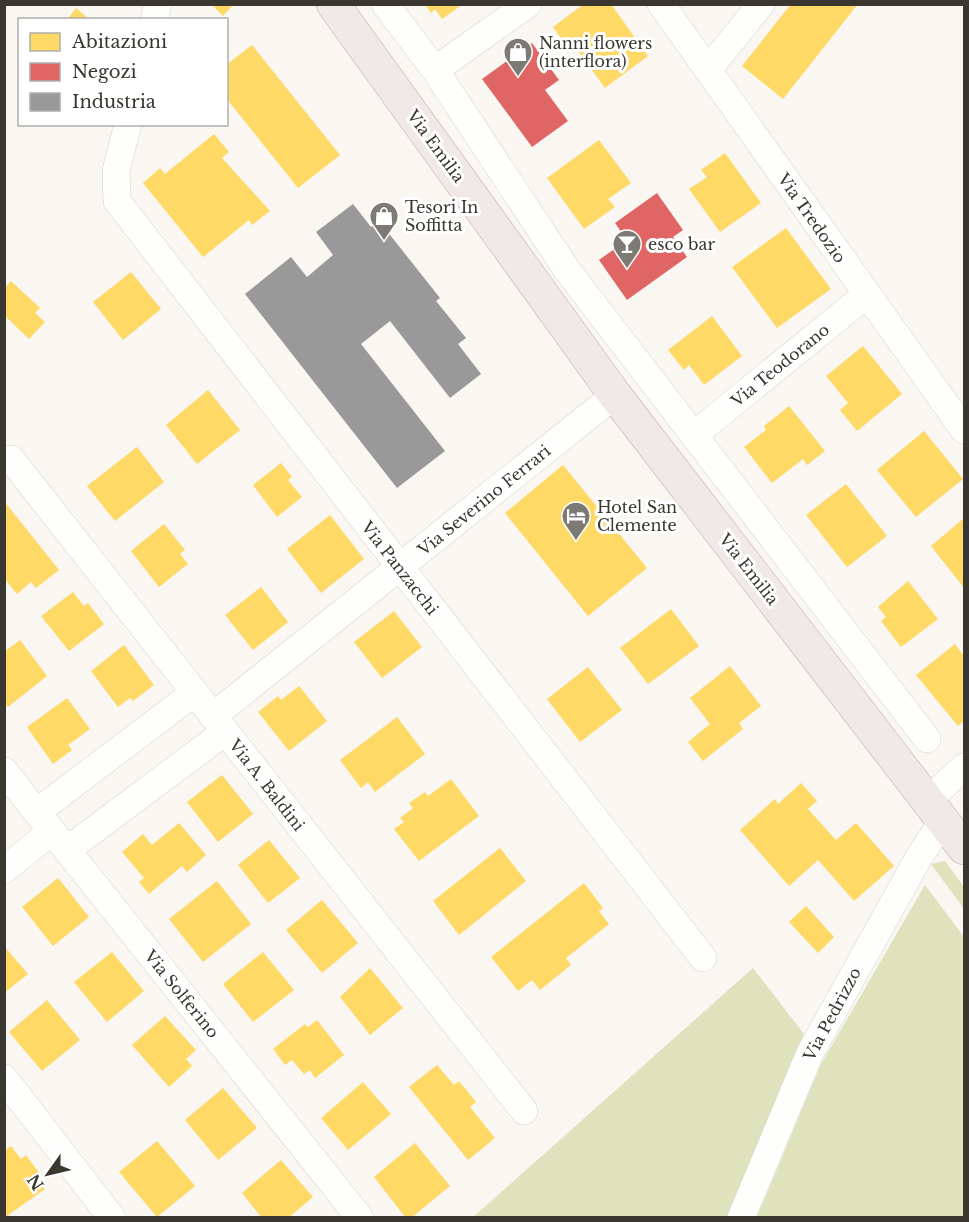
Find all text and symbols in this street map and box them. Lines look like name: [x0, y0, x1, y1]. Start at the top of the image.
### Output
legend: [18, 18, 228, 126]
text: Abitazioni: [71, 31, 167, 53]
place label: Nanni flowers (interflora): [539, 33, 652, 71]
shop icon: Nanni flowers (interflora): [502, 36, 534, 78]
text: Negozi: [72, 61, 137, 83]
text: Industria: [72, 91, 156, 113]
street label: Via Emilia: [402, 105, 469, 186]
street label: Via Tredozio: [773, 168, 850, 267]
place label: Tesori In Soffitta: [405, 197, 478, 235]
shop icon: Tesori In Soffitta: [368, 200, 400, 242]
bar icon: esco bar: [611, 228, 643, 270]
place label: esco bar: [648, 234, 715, 254]
street label: Via Teodorano: [726, 319, 833, 411]
street label: Via Severino Ferrari: [413, 440, 555, 560]
place label: Hotel San Clemente: [597, 497, 677, 535]
hotel icon: Hotel San Clemente: [560, 500, 592, 542]
street label: Via Panzacchi: [357, 516, 443, 619]
street label: Via Emilia: [714, 529, 783, 609]
street label: Via A. Baldini: [224, 734, 309, 835]
street label: Via Solferino: [140, 945, 224, 1042]
street label: Via Pedrizzo: [799, 964, 865, 1065]
north arrow: [18, 1144, 78, 1204]
text: N: [23, 1171, 48, 1194]

